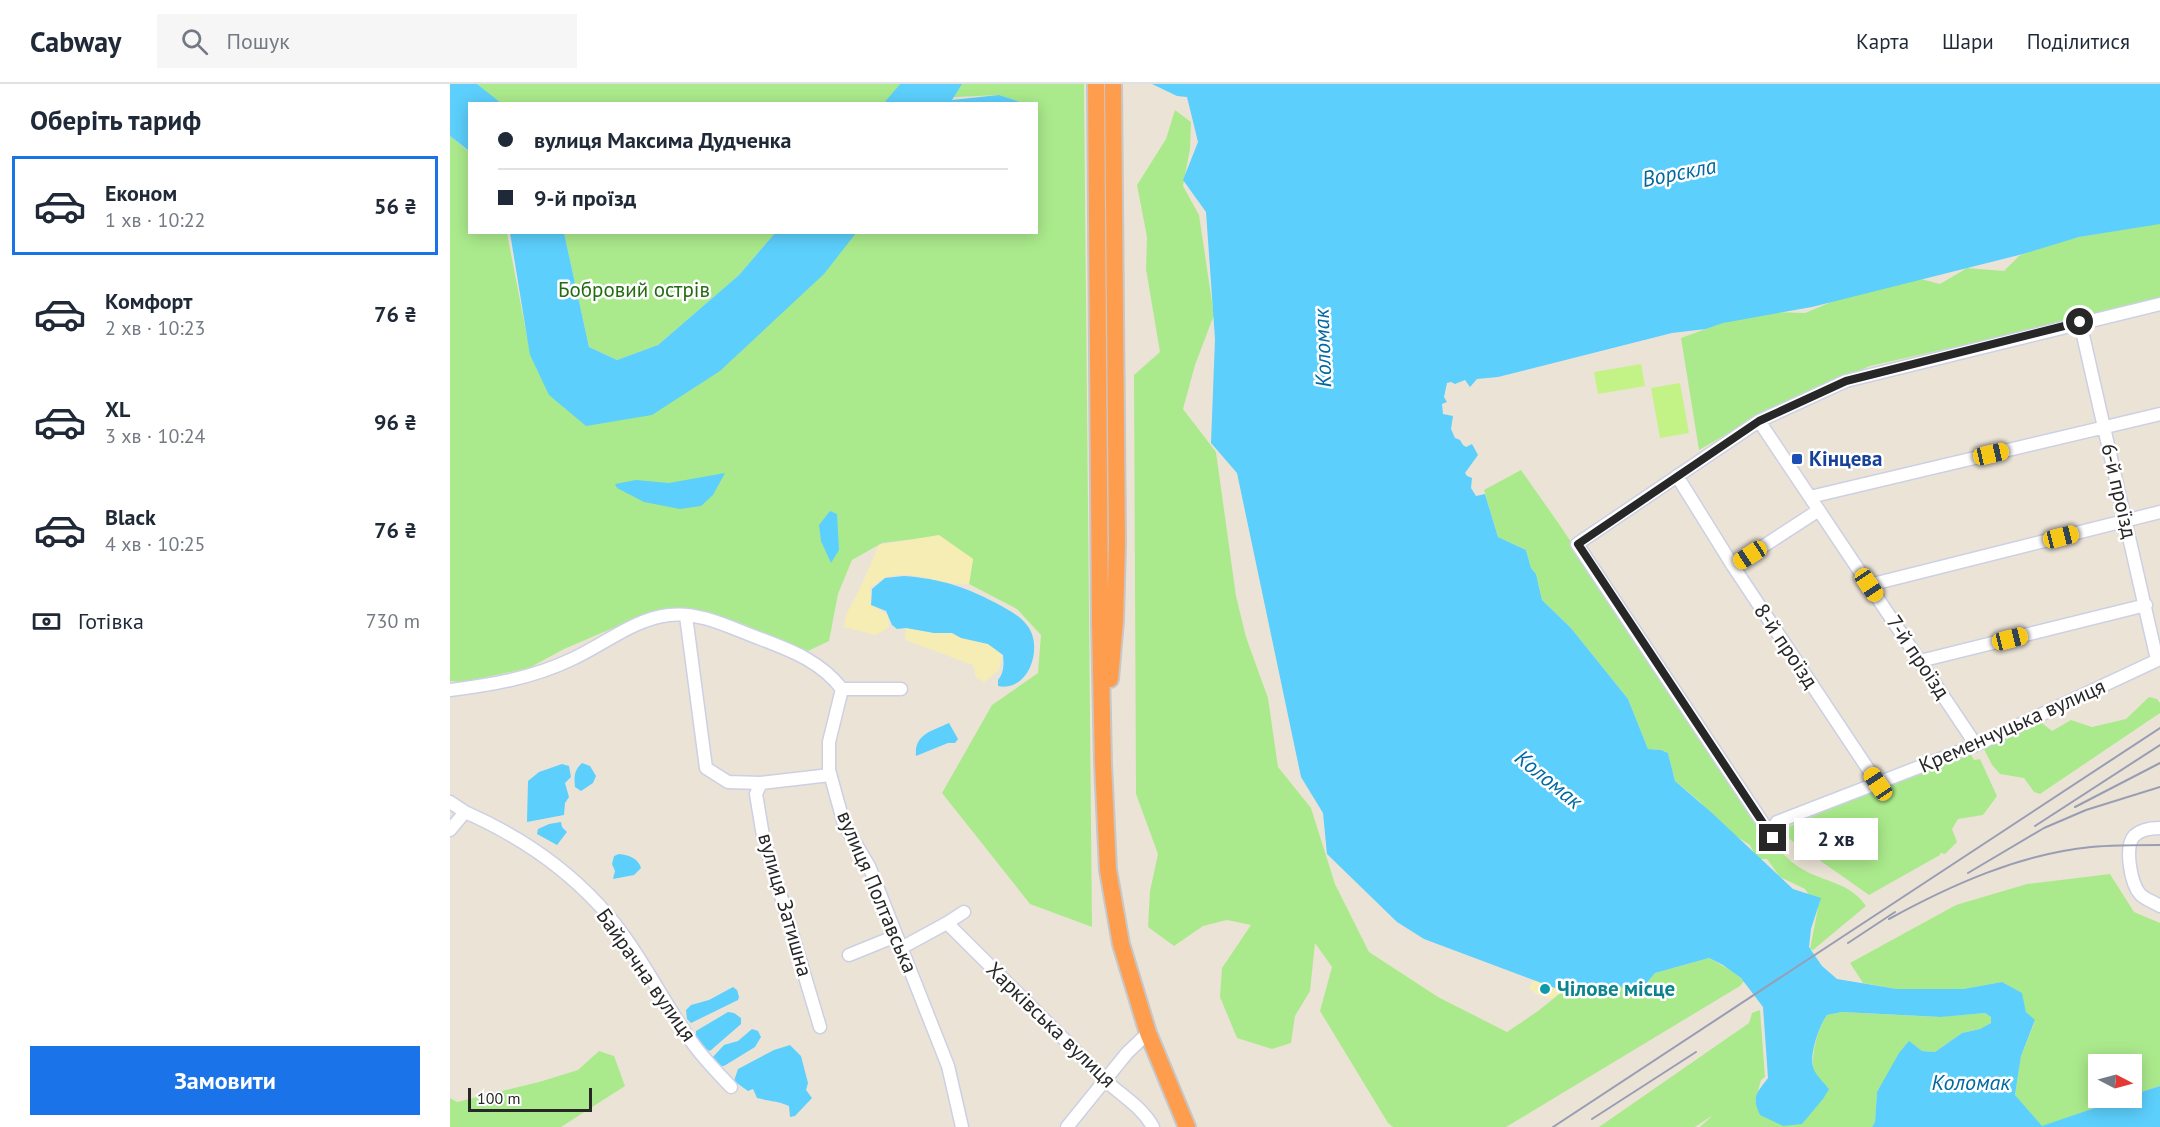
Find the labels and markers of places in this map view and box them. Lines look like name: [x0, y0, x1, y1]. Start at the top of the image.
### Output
place label: Кінцева: [1809, 445, 1882, 472]
marker: Кінцева: [1790, 452, 1804, 466]
place label: Чілове місце: [1557, 975, 1675, 1002]
marker: Чілове місце: [1538, 982, 1552, 996]

